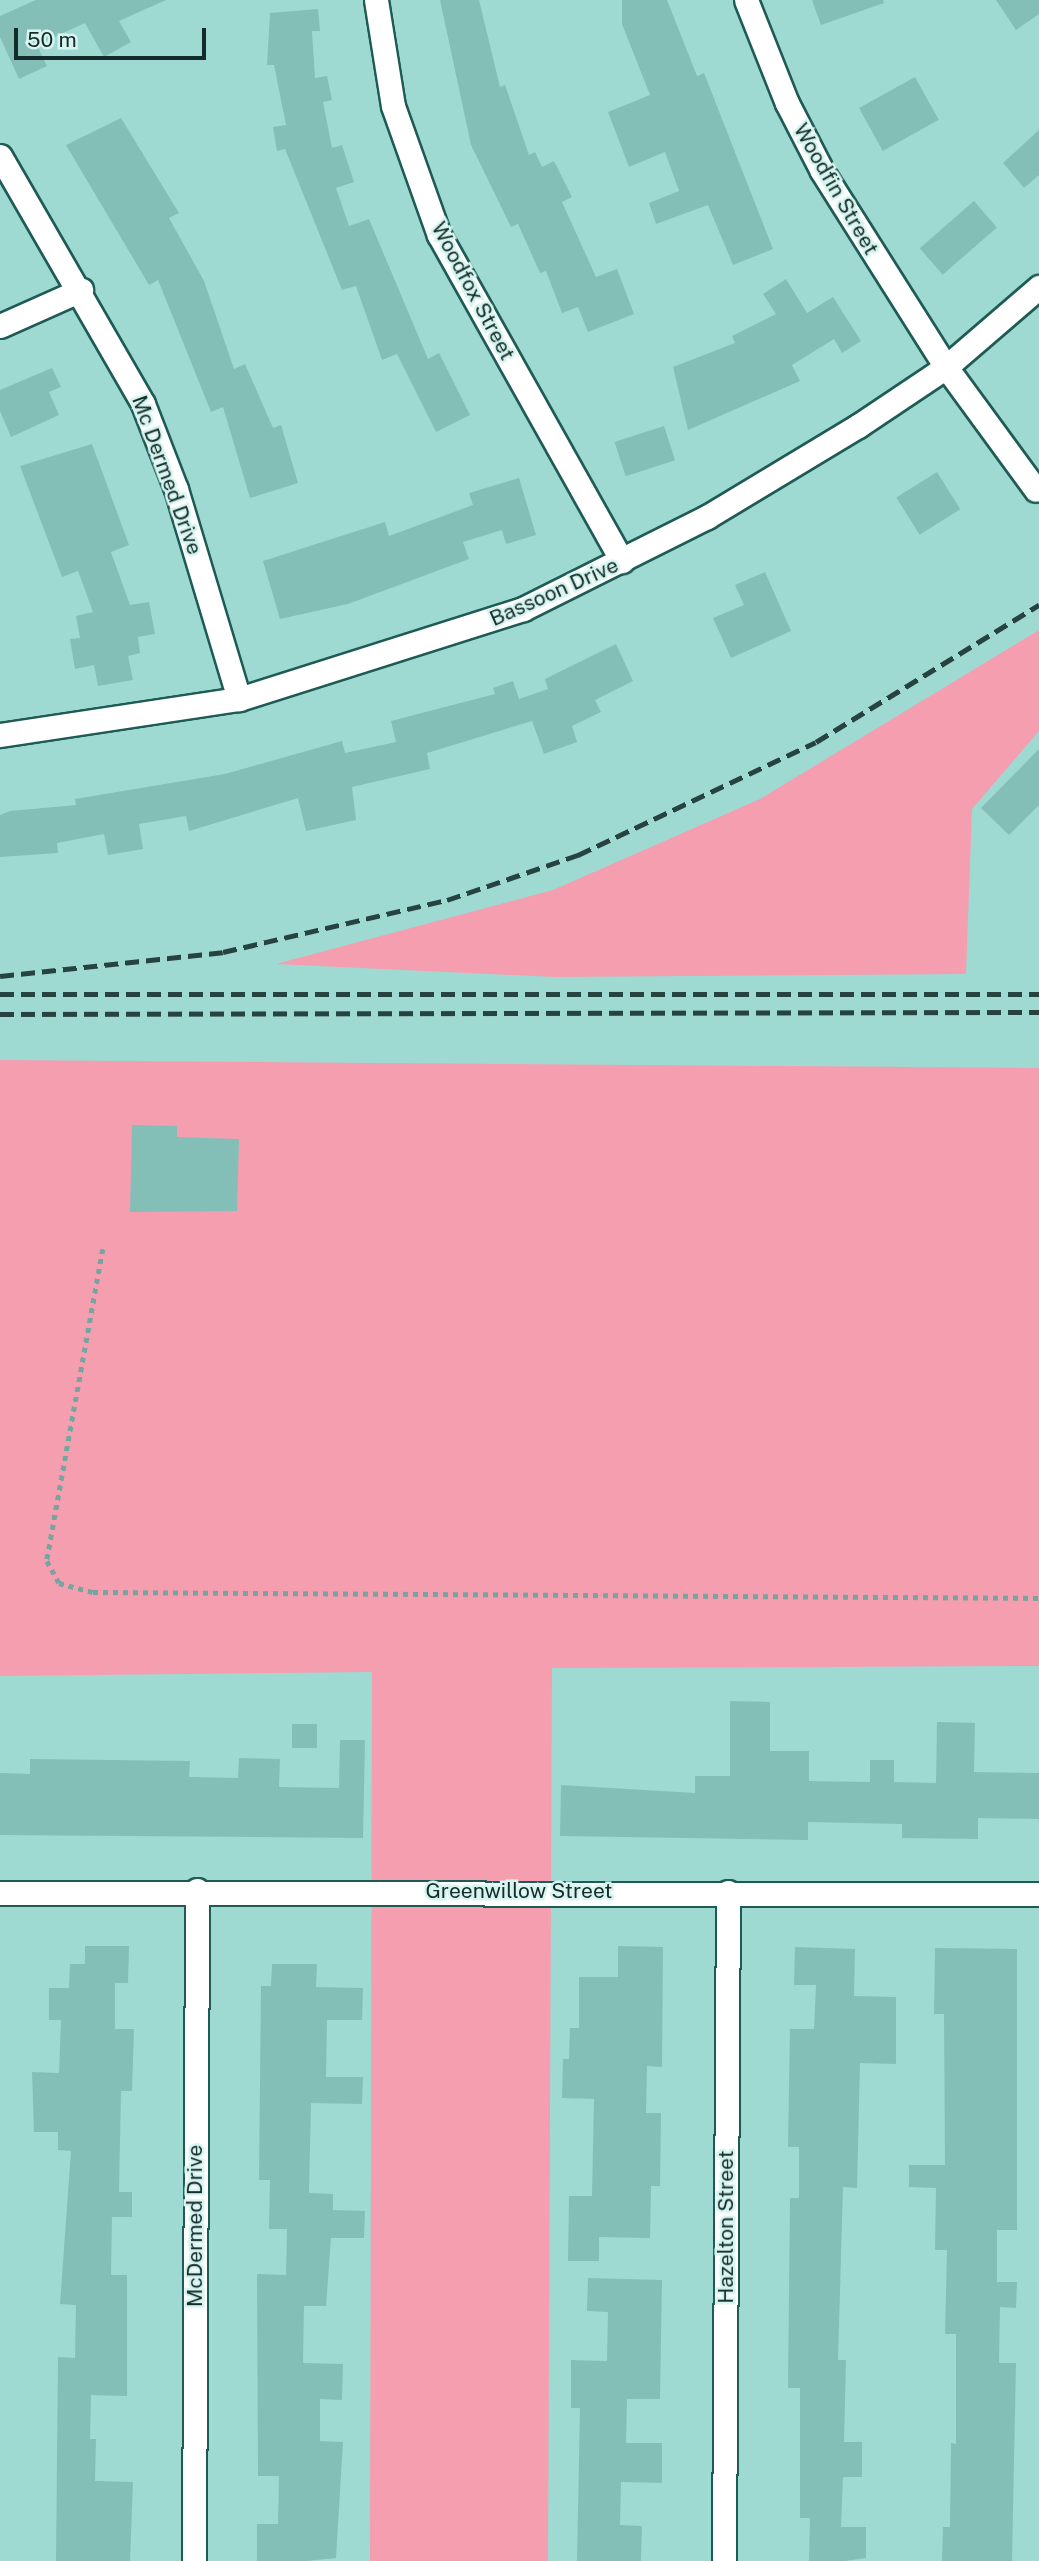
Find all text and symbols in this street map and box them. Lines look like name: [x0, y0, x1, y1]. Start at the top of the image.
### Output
scale bar: [18, 14, 210, 58]
text: 50 m: [27, 27, 77, 52]
street label: Woodfin Street: [788, 119, 884, 259]
street label: Woodfox Street: [426, 218, 520, 364]
street label: Mc Dermed Drive: [127, 392, 207, 558]
street label: Bassoon Drive: [486, 552, 622, 632]
street label: Greenwillow Street: [425, 1878, 613, 1904]
street label: McDermed Drive: [182, 2145, 208, 2307]
street label: Hazelton Street: [713, 2150, 739, 2304]

